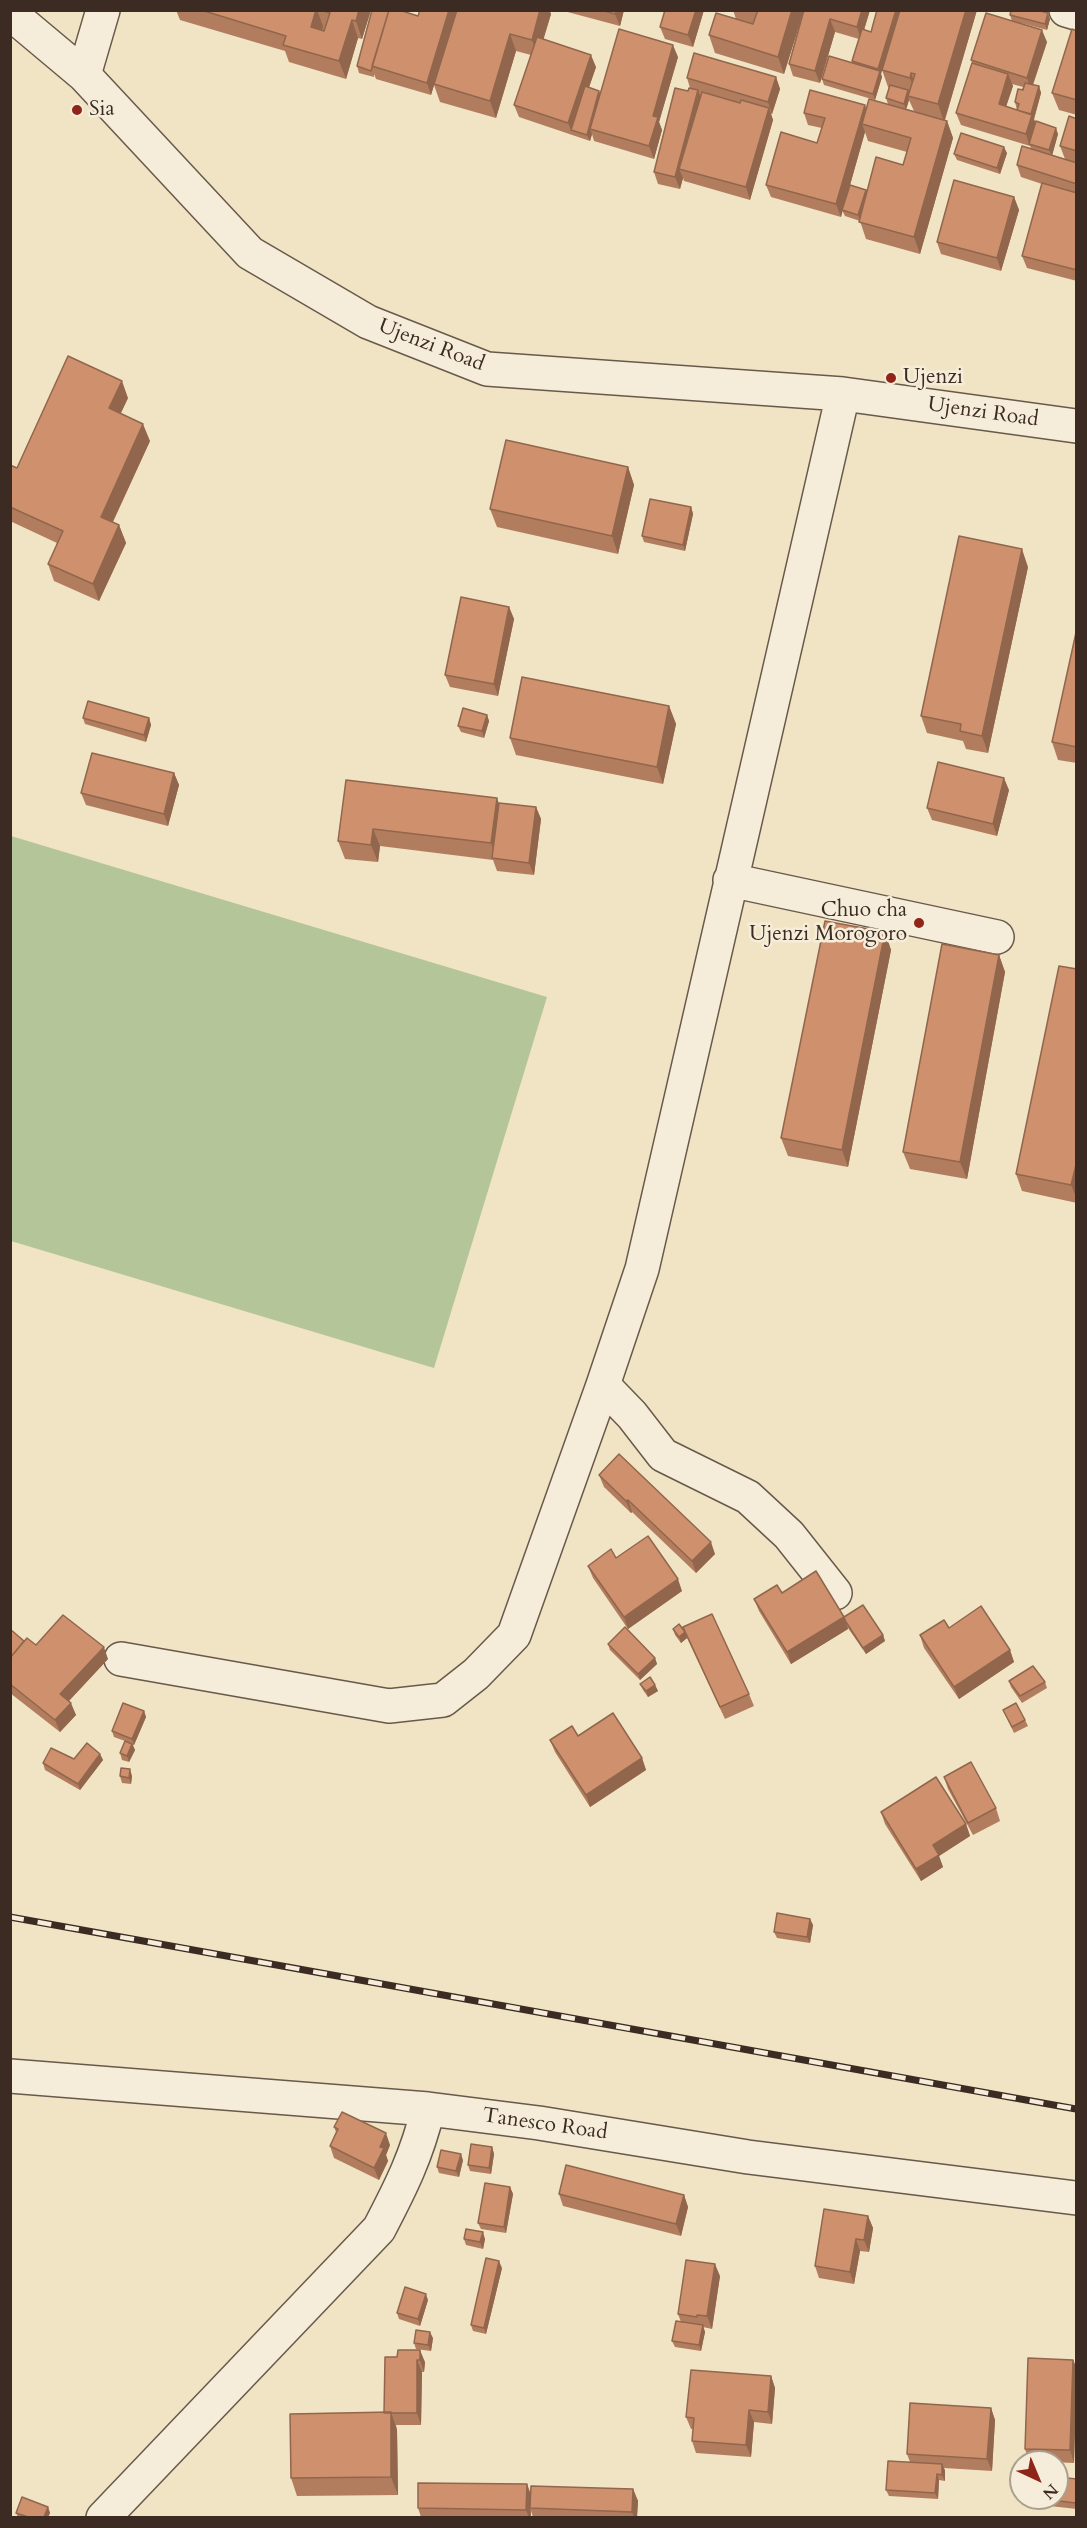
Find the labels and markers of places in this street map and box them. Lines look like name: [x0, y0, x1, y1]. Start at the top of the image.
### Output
place label: Sia: [89, 97, 115, 123]
marker: Sia: [70, 103, 84, 117]
place label: Ujenzi: [903, 365, 963, 391]
marker: Ujenzi: [884, 371, 898, 385]
place label: Chuo cha Ujenzi Morogoro: [749, 898, 907, 948]
marker: Chuo cha Ujenzi Morogoro: [912, 916, 926, 930]

